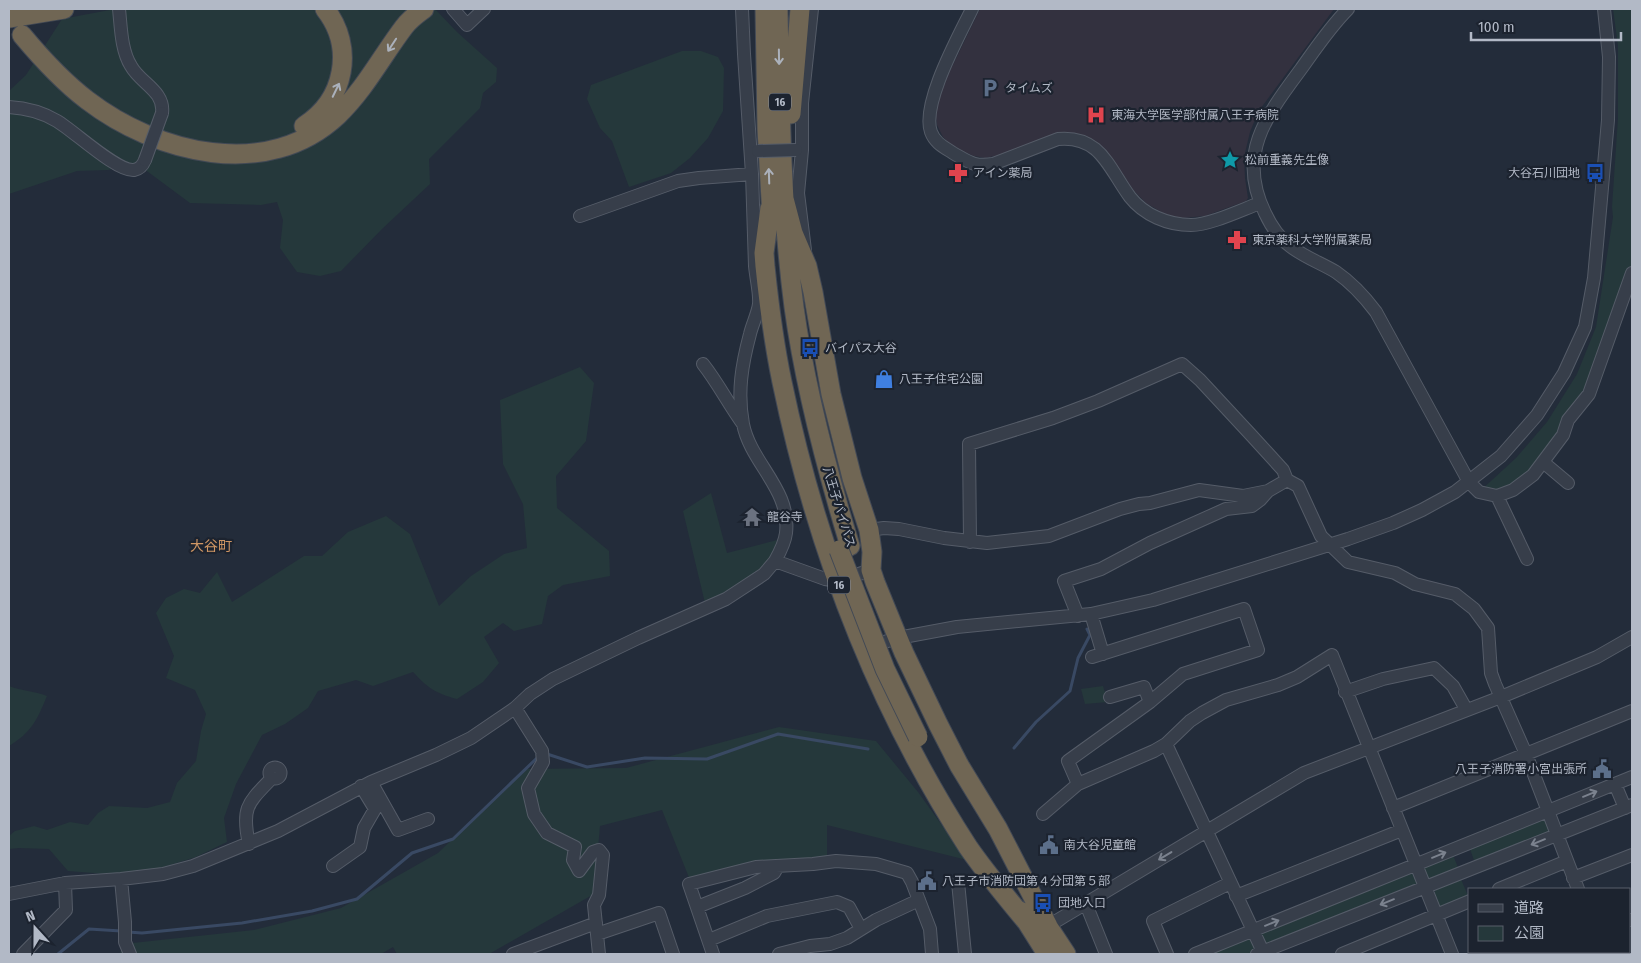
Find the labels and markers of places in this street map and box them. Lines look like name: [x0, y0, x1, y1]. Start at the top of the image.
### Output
parking icon: タイムズ: [979, 77, 1001, 99]
place label: タイムズ: [1005, 81, 1053, 95]
hospital icon: 東海大学医学部付属八王子病院: [1085, 104, 1107, 126]
place label: 東海大学医学部付属八王子病院: [1111, 108, 1279, 122]
place icon: 松前重義先生像: [1219, 149, 1241, 171]
place label: 松前重義先生像: [1245, 153, 1329, 167]
pharmacy icon: アイン薬局: [947, 162, 969, 184]
bus stop icon: 大谷石川団地: [1584, 162, 1606, 184]
place label: アイン薬局: [973, 166, 1032, 180]
place label: 大谷石川団地: [1508, 166, 1580, 180]
pharmacy icon: 東京薬科大学附属薬局: [1226, 229, 1248, 251]
place label: 東京薬科大学附属薬局: [1252, 233, 1372, 247]
bus stop icon: バイパス大谷: [799, 337, 821, 359]
place label: バイパス大谷: [825, 341, 897, 355]
shop icon: 八王子住宅公園: [873, 368, 895, 390]
place label: 八王子住宅公園: [899, 372, 983, 386]
temple icon: 龍谷寺: [741, 506, 763, 528]
place label: 龍谷寺: [767, 510, 803, 524]
public building icon: 八王子消防署小宮出張所: [1591, 758, 1613, 780]
place label: 八王子消防署小宮出張所: [1455, 762, 1587, 776]
public building icon: 南大谷児童館: [1038, 834, 1060, 856]
place label: 南大谷児童館: [1064, 838, 1136, 852]
public building icon: 八王子市消防団第４分団第５部: [916, 870, 938, 892]
place label: 八王子市消防団第４分団第５部: [942, 874, 1110, 888]
bus stop icon: 団地入口: [1032, 892, 1054, 914]
place label: 団地入口: [1058, 896, 1106, 910]

